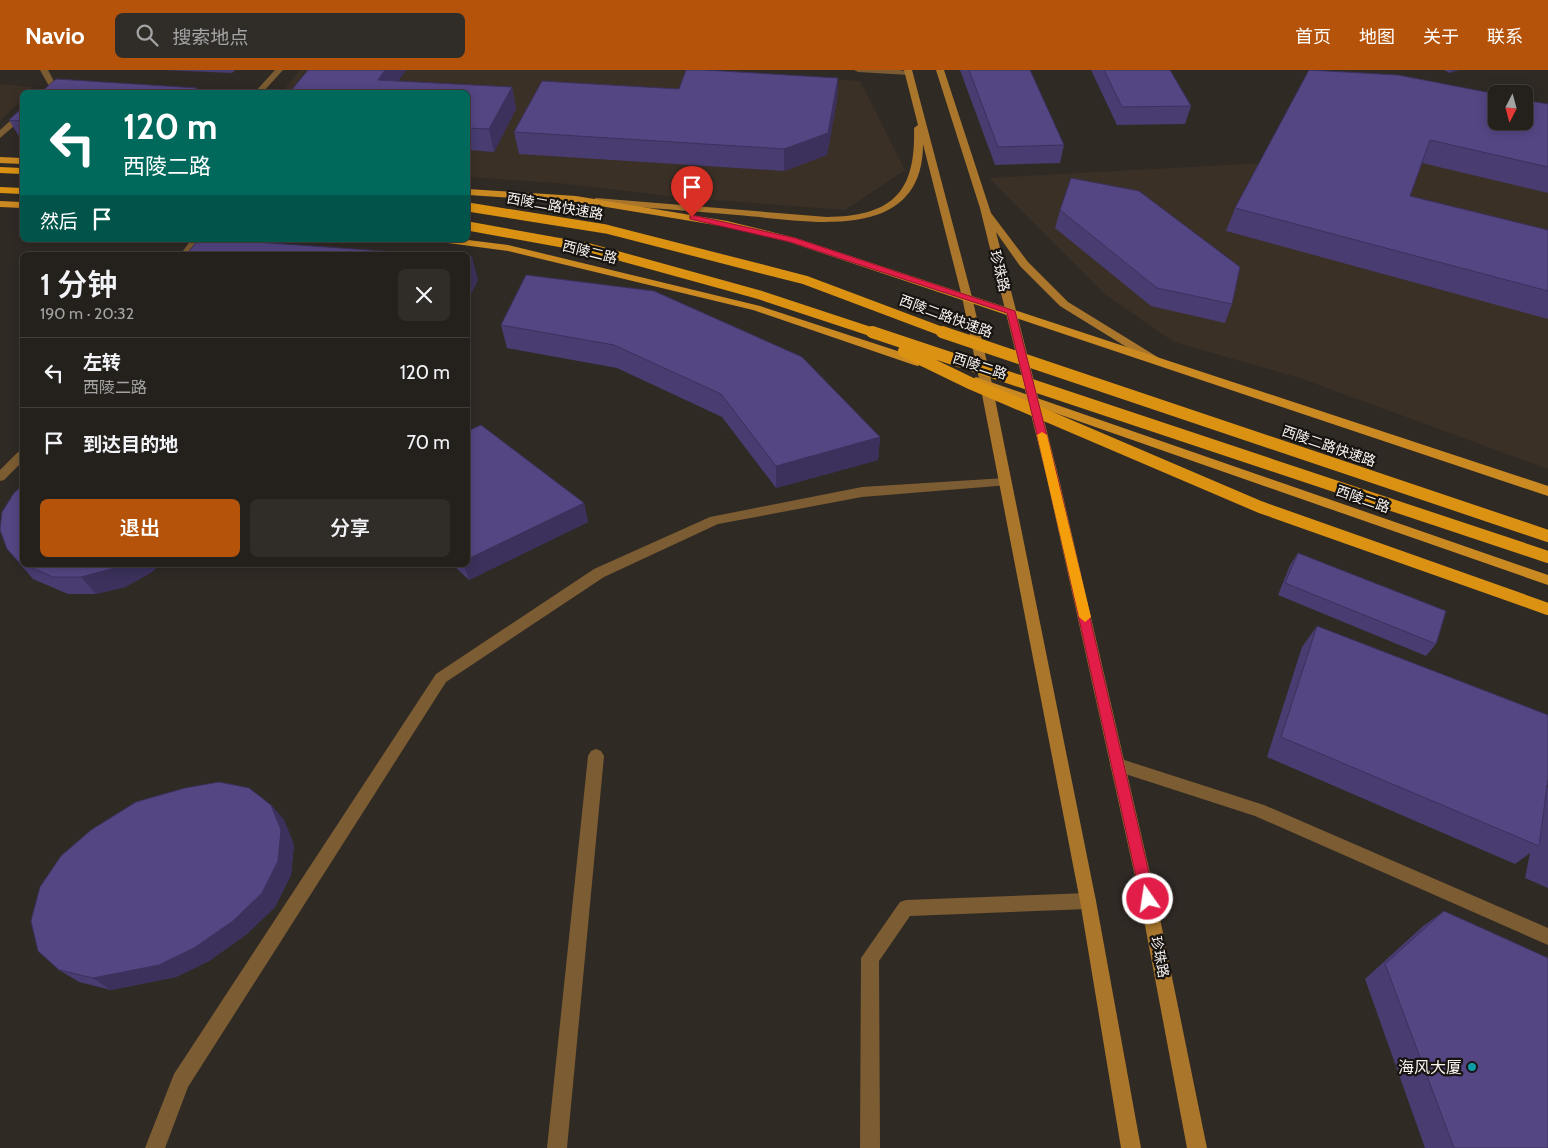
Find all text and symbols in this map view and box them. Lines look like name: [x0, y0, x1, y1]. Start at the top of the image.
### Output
search box: [115, 13, 465, 58]
text: Navio: [25, 21, 85, 50]
icon: search: [133, 21, 161, 49]
text: 搜索地点: [173, 26, 249, 49]
text: 首页: [1295, 26, 1331, 48]
text: 地图: [1359, 26, 1395, 48]
text: 关于: [1423, 26, 1459, 48]
text: 联系: [1487, 26, 1523, 48]
north arrow: [1488, 85, 1532, 130]
map controls: [1488, 85, 1533, 130]
text: 120 m: [123, 105, 217, 148]
icon: left: [40, 110, 105, 175]
text: 西陵二路: [123, 153, 211, 180]
pin: [671, 166, 713, 217]
icon: arrive: [678, 173, 706, 201]
street label: 西陵二路快速路: [505, 189, 605, 223]
icon: arrive: [88, 205, 116, 233]
text: 然后: [40, 210, 78, 233]
street label: 西陵二路: [561, 236, 619, 268]
street label: 珍珠路: [986, 248, 1014, 294]
text: 1 分钟: [40, 266, 117, 303]
button: close: [398, 269, 450, 321]
street label: 西陵二路快速路: [897, 291, 995, 341]
text: 190 m · 20:32: [40, 304, 134, 323]
street label: 西陵二路: [951, 349, 1009, 383]
text: 左转: [83, 351, 121, 374]
icon: left: [40, 359, 68, 387]
text: 120 m: [400, 361, 450, 384]
text: 西陵二路: [83, 378, 147, 397]
street label: 西陵二路快速路: [1280, 422, 1378, 470]
icon: arrive: [40, 429, 68, 457]
text: 70 m: [406, 431, 450, 454]
text: 到达目的地: [83, 433, 178, 456]
street label: 西陵二路: [1334, 481, 1392, 517]
button: 退出: [40, 499, 240, 557]
button: 分享: [250, 499, 450, 557]
position arrow: [1121, 872, 1173, 924]
street label: 珍珠路: [1147, 935, 1173, 979]
place label: 海风大厦: [1398, 1058, 1462, 1077]
marker: 海风大厦: [1466, 1061, 1478, 1073]

